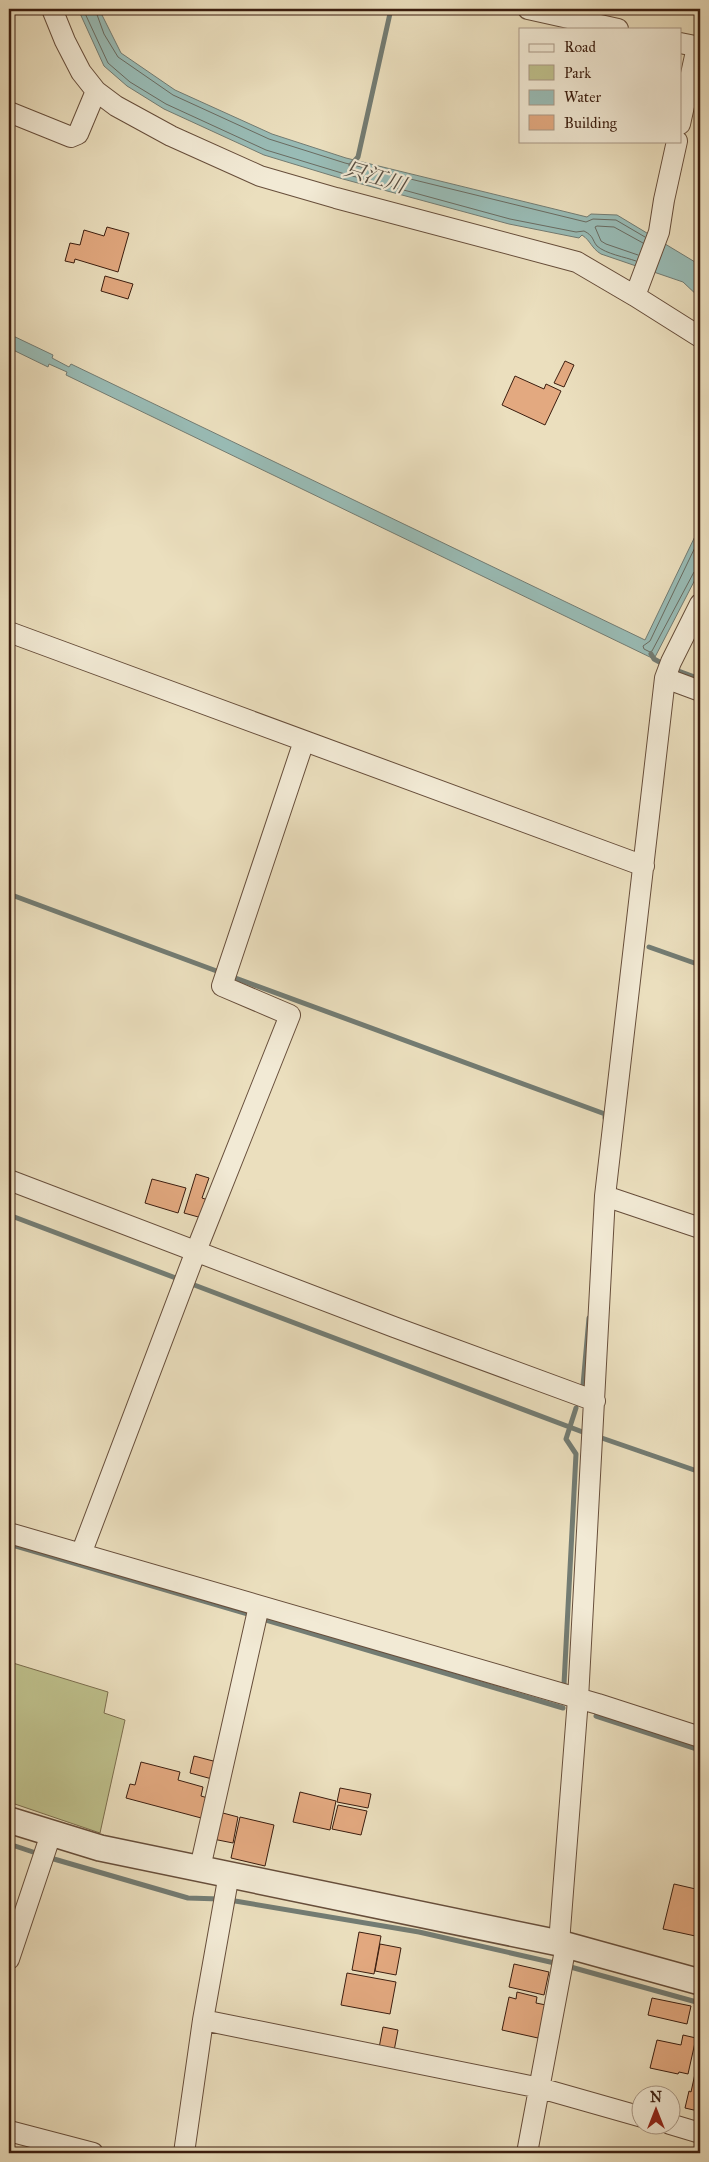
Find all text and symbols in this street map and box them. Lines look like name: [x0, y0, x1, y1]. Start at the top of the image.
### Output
legend: [519, 28, 682, 142]
text: Road: [564, 38, 596, 56]
text: Park: [564, 64, 591, 82]
text: Water: [564, 88, 601, 106]
text: Building: [564, 114, 618, 132]
water label: 只江川: [341, 155, 411, 199]
north arrow: [632, 2084, 682, 2134]
text: N: [650, 2089, 662, 2106]

